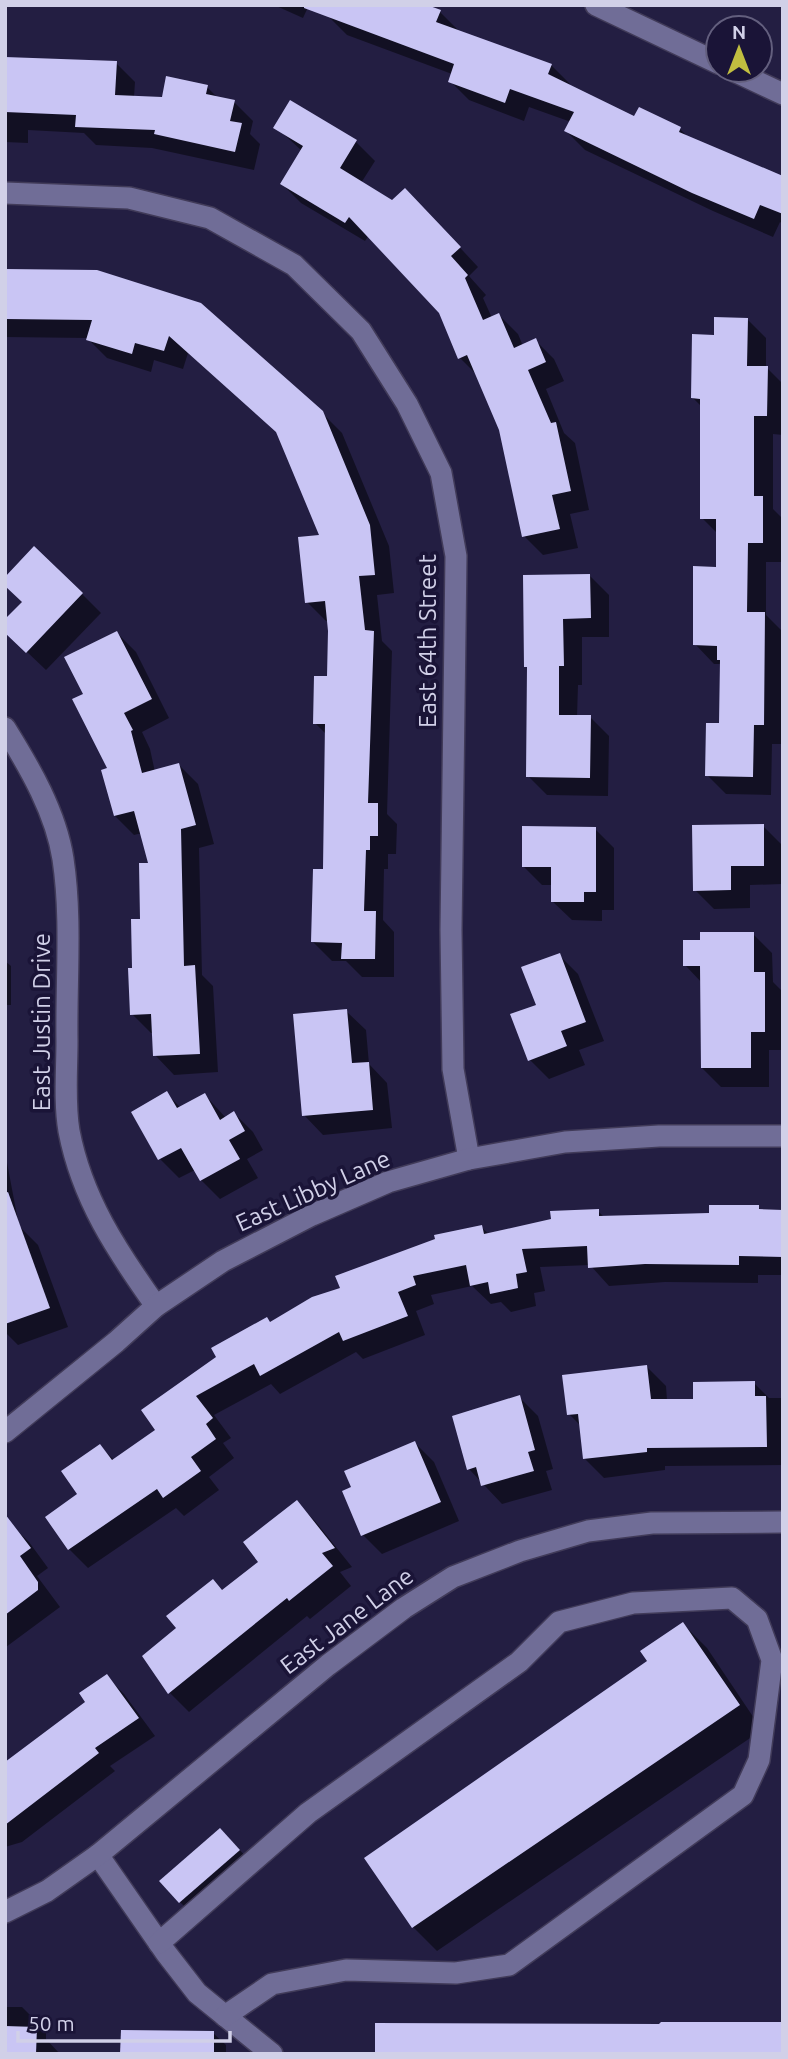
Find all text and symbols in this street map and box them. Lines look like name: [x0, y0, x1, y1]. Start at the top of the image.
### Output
north arrow: [704, 14, 774, 84]
text: N: [732, 21, 746, 43]
street label: East 64th Street: [414, 554, 441, 728]
street label: East Justin Drive: [28, 933, 55, 1111]
street label: East Libby Lane: [232, 1144, 394, 1237]
street label: East Jane Lane: [275, 1562, 418, 1679]
scale bar: [18, 2000, 229, 2044]
text: 50 m: [28, 2011, 75, 2035]

